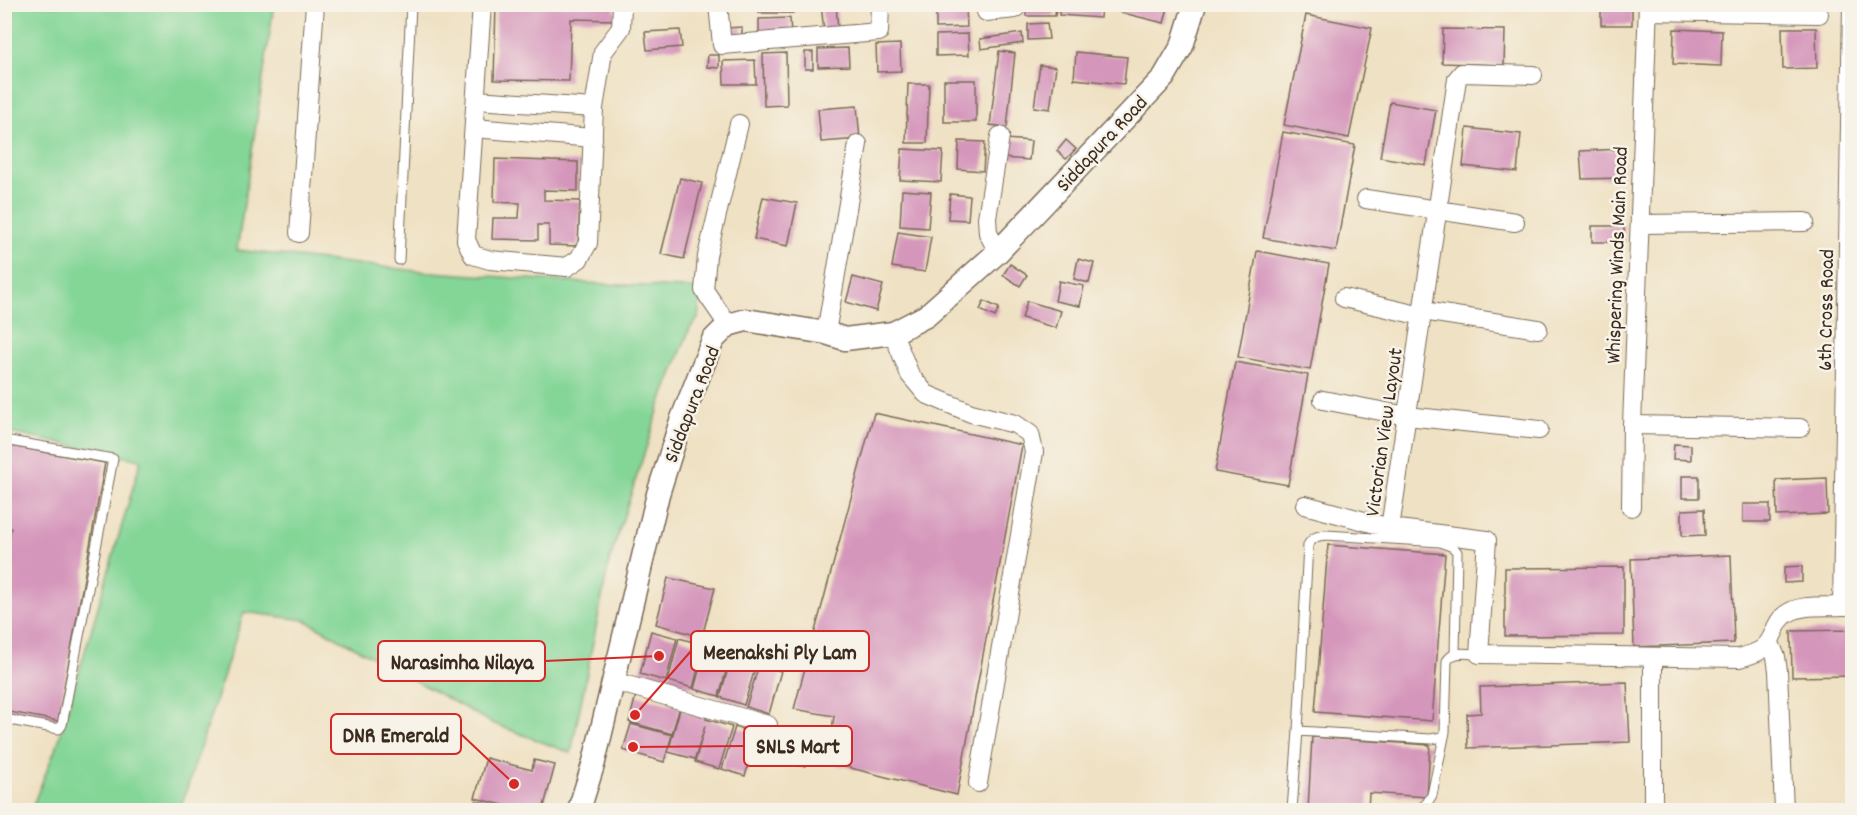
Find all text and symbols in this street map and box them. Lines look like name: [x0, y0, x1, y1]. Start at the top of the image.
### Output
street label: Siddapura Road: [1050, 90, 1156, 200]
street label: Whispering Winds Main Road: [1600, 146, 1638, 364]
street label: 6th Cross Road: [1812, 249, 1844, 371]
street label: Siddapura Road: [658, 342, 730, 468]
street label: Victorian View Layout: [1359, 346, 1413, 519]
callout: Meenakshi Ply Lam: [691, 631, 869, 671]
text: Meenakshi Ply Lam: [703, 639, 857, 670]
callout: Narasimha Nilaya: [378, 641, 545, 681]
text: Narasimha Nilaya: [390, 649, 534, 680]
callout: DNR Emerald: [331, 714, 461, 754]
text: DNR Emerald: [343, 722, 449, 753]
callout: SNLS Mart: [744, 726, 852, 766]
text: SNLS Mart: [756, 733, 841, 764]

